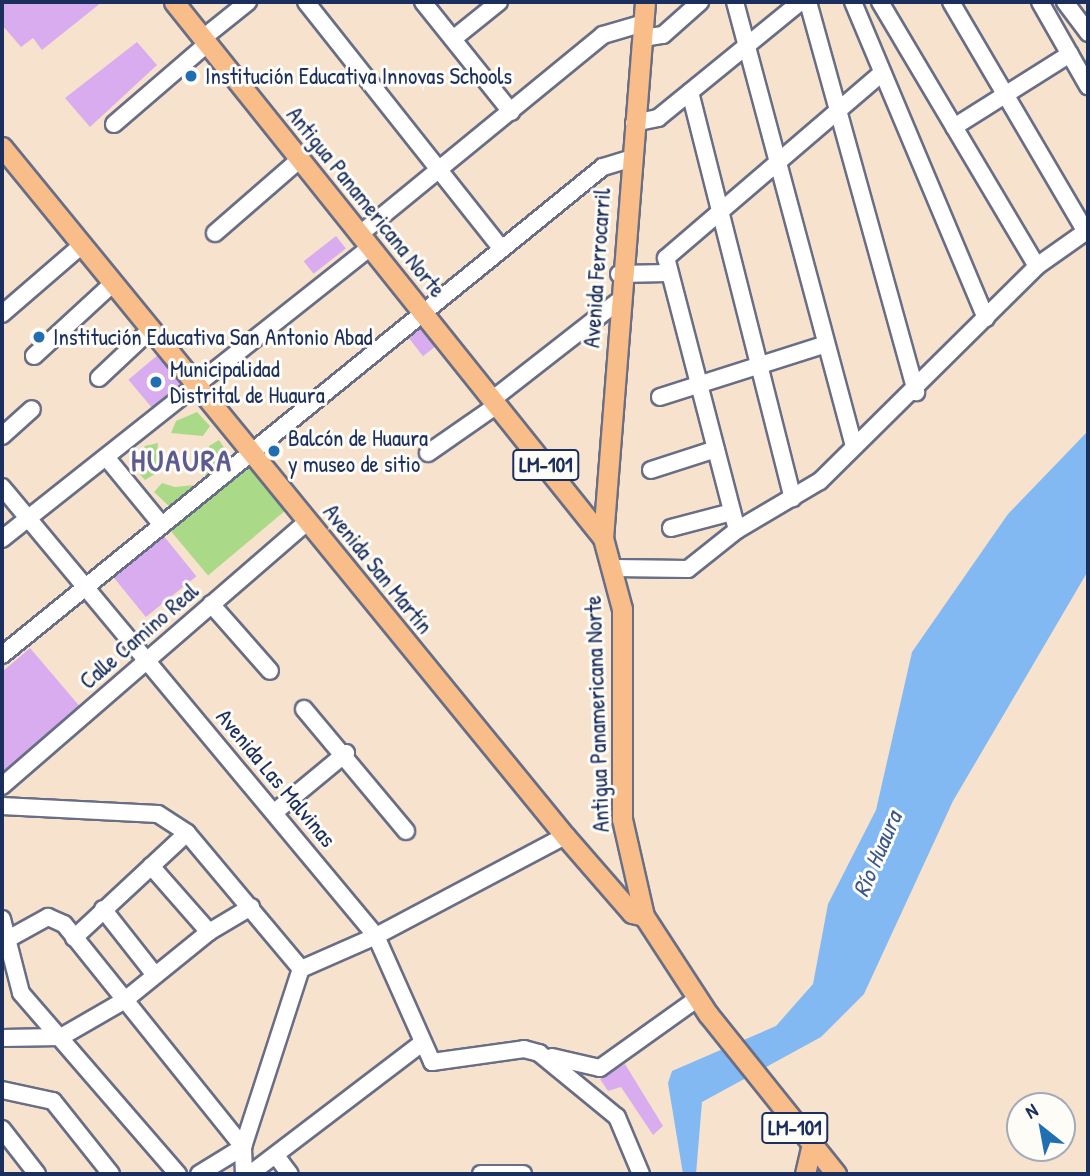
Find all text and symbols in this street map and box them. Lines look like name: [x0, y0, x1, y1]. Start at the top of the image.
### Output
place label: Institución Educativa Innovas Schools: [205, 62, 512, 90]
marker: Institución Educativa Innovas Schools: [183, 68, 199, 84]
street label: Antigua Panamericana Norte: [281, 101, 451, 303]
street label: Avenida Ferrocarril: [578, 187, 616, 349]
place label: Institución Educativa San Antonio Abad: [53, 323, 373, 351]
marker: Institución Educativa San Antonio Abad: [31, 329, 47, 345]
place label: Municipalidad Distrital de Huaura: [170, 355, 325, 409]
marker: Municipalidad Distrital de Huaura: [148, 374, 164, 390]
place label: Balcón de Huaura y museo de sitio: [288, 424, 428, 478]
district label: HUAURA: [132, 442, 232, 478]
marker: Balcón de Huaura y museo de sitio: [266, 443, 282, 459]
road number: LM-101: [511, 448, 581, 482]
street label: Avenida San Martín: [317, 499, 439, 639]
street label: Calle Camino Real: [74, 577, 204, 695]
street label: Antigua Panamericana Norte: [579, 595, 615, 833]
street label: Avenida Las Malvinas: [210, 703, 342, 853]
water label: Río Huaura: [846, 807, 908, 901]
north arrow: [1006, 1092, 1076, 1162]
text: N: [1020, 1097, 1042, 1124]
road number: LM-101: [760, 1110, 830, 1146]

